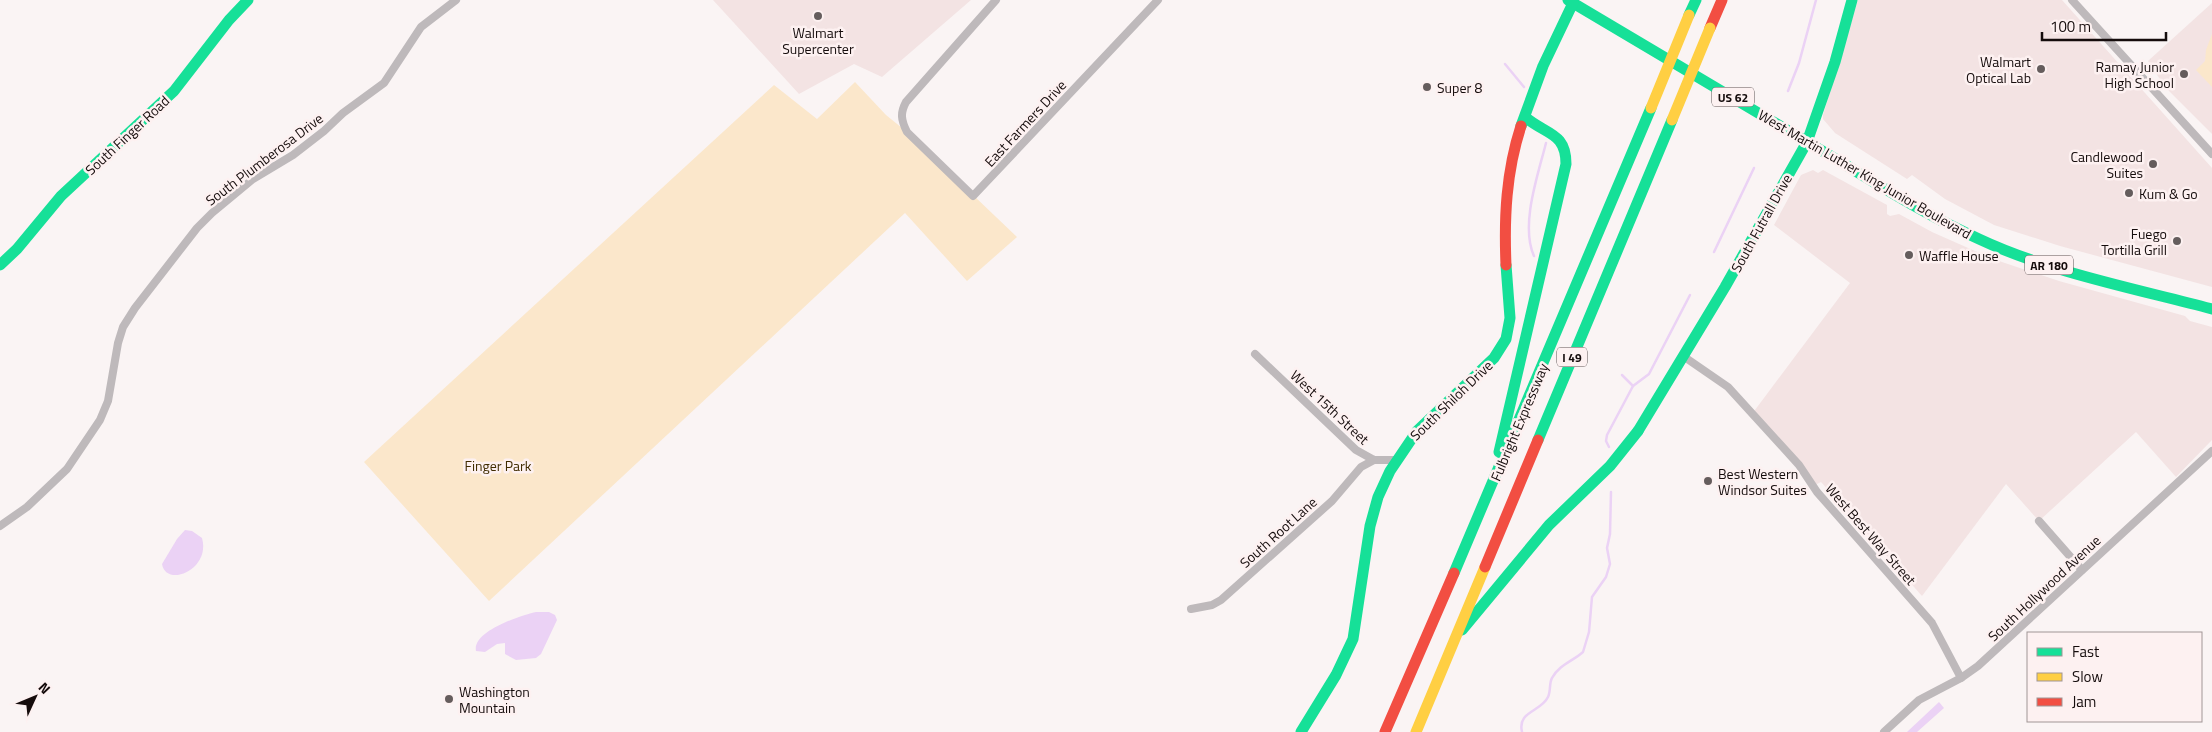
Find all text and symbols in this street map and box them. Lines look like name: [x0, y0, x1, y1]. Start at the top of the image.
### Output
marker: Walmart Supercenter: [812, 10, 824, 22]
scale bar: [2042, 10, 2166, 42]
text: 100 m: [2050, 15, 2091, 38]
place label: Walmart Supercenter: [782, 22, 854, 59]
place label: Walmart Optical Lab: [1966, 51, 2031, 88]
place label: Ramay Junior High School: [2096, 56, 2174, 93]
marker: Walmart Optical Lab: [2035, 63, 2047, 75]
marker: Ramay Junior High School: [2178, 68, 2190, 80]
street label: East Farmers Drive: [979, 75, 1071, 171]
place label: Super 8: [1437, 77, 1482, 98]
marker: Super 8: [1421, 81, 1433, 93]
road number: US 62: [1712, 88, 1754, 106]
street label: South Finger Road: [80, 90, 174, 180]
street label: West Martin Luther King Junior Boulevard: [1755, 104, 1975, 244]
street label: South Plumberosa Drive: [201, 108, 327, 210]
place label: Candlewood Suites: [2070, 146, 2143, 183]
marker: Candlewood Suites: [2147, 158, 2159, 170]
street label: South Futrall Drive: [1725, 170, 1797, 276]
place label: Kum & Go: [2139, 183, 2198, 204]
marker: Kum & Go: [2123, 187, 2135, 199]
place label: Fuego Tortilla Grill: [2101, 223, 2167, 260]
marker: Fuego Tortilla Grill: [2171, 235, 2183, 247]
place label: Waffle House: [1919, 245, 1999, 266]
marker: Waffle House: [1903, 249, 1915, 261]
road number: AR 180: [2025, 256, 2073, 274]
road number: I 49: [1557, 348, 1587, 367]
street label: South Shiloh Drive: [1405, 355, 1497, 445]
street label: Fulbright Expressway: [1485, 360, 1553, 484]
street label: West 15th Street: [1286, 365, 1374, 449]
park label: Finger Park: [465, 455, 532, 476]
place label: Best Western Windsor Suites: [1718, 463, 1807, 500]
marker: Best Western Windsor Suites: [1702, 475, 1714, 487]
street label: West Best Way Street: [1821, 478, 1921, 590]
street label: South Root Lane: [1235, 492, 1321, 572]
street label: South Hollywood Avenue: [1983, 530, 2105, 646]
legend: [2027, 632, 2202, 722]
text: Fast: [2072, 640, 2100, 663]
text: Slow: [2072, 665, 2103, 688]
north arrow: [10, 672, 60, 722]
text: N: [34, 677, 56, 698]
place label: Washington Mountain: [459, 681, 530, 718]
text: Jam: [2072, 690, 2096, 713]
marker: Washington Mountain: [443, 693, 455, 705]

